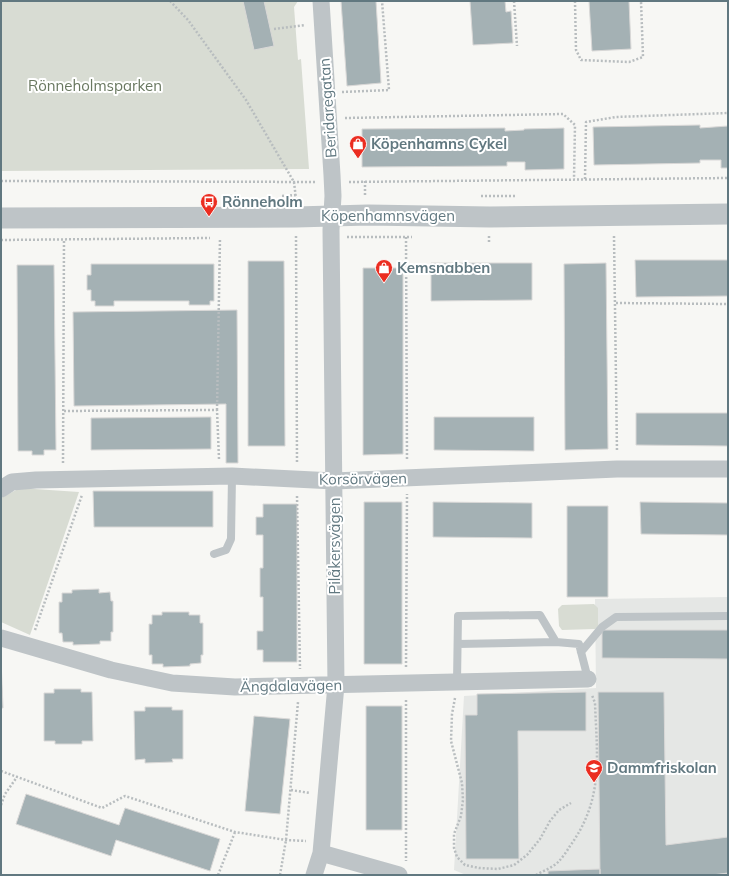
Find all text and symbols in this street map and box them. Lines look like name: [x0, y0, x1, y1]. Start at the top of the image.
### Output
street label: Beridaregatan: [315, 58, 340, 159]
park label: Rönneholmsparken: [28, 76, 162, 95]
shop icon: Köpenhamns Cykel: [348, 134, 368, 159]
place label: Köpenhamns Cykel: [371, 134, 507, 153]
bus stop icon: Rönneholm: [199, 192, 219, 217]
place label: Rönneholm: [222, 192, 303, 211]
street label: Köpenhamnsvägen: [321, 206, 455, 225]
shop icon: Kemsnabben: [374, 258, 394, 283]
place label: Kemsnabben: [397, 258, 490, 277]
street label: Korsörvägen: [319, 468, 407, 489]
street label: Pilåkersvägen: [325, 497, 344, 595]
street label: Ängdalavägen: [240, 675, 342, 696]
school or university icon: Dammfriskolan: [584, 758, 604, 783]
place label: Dammfriskolan: [607, 758, 717, 777]

